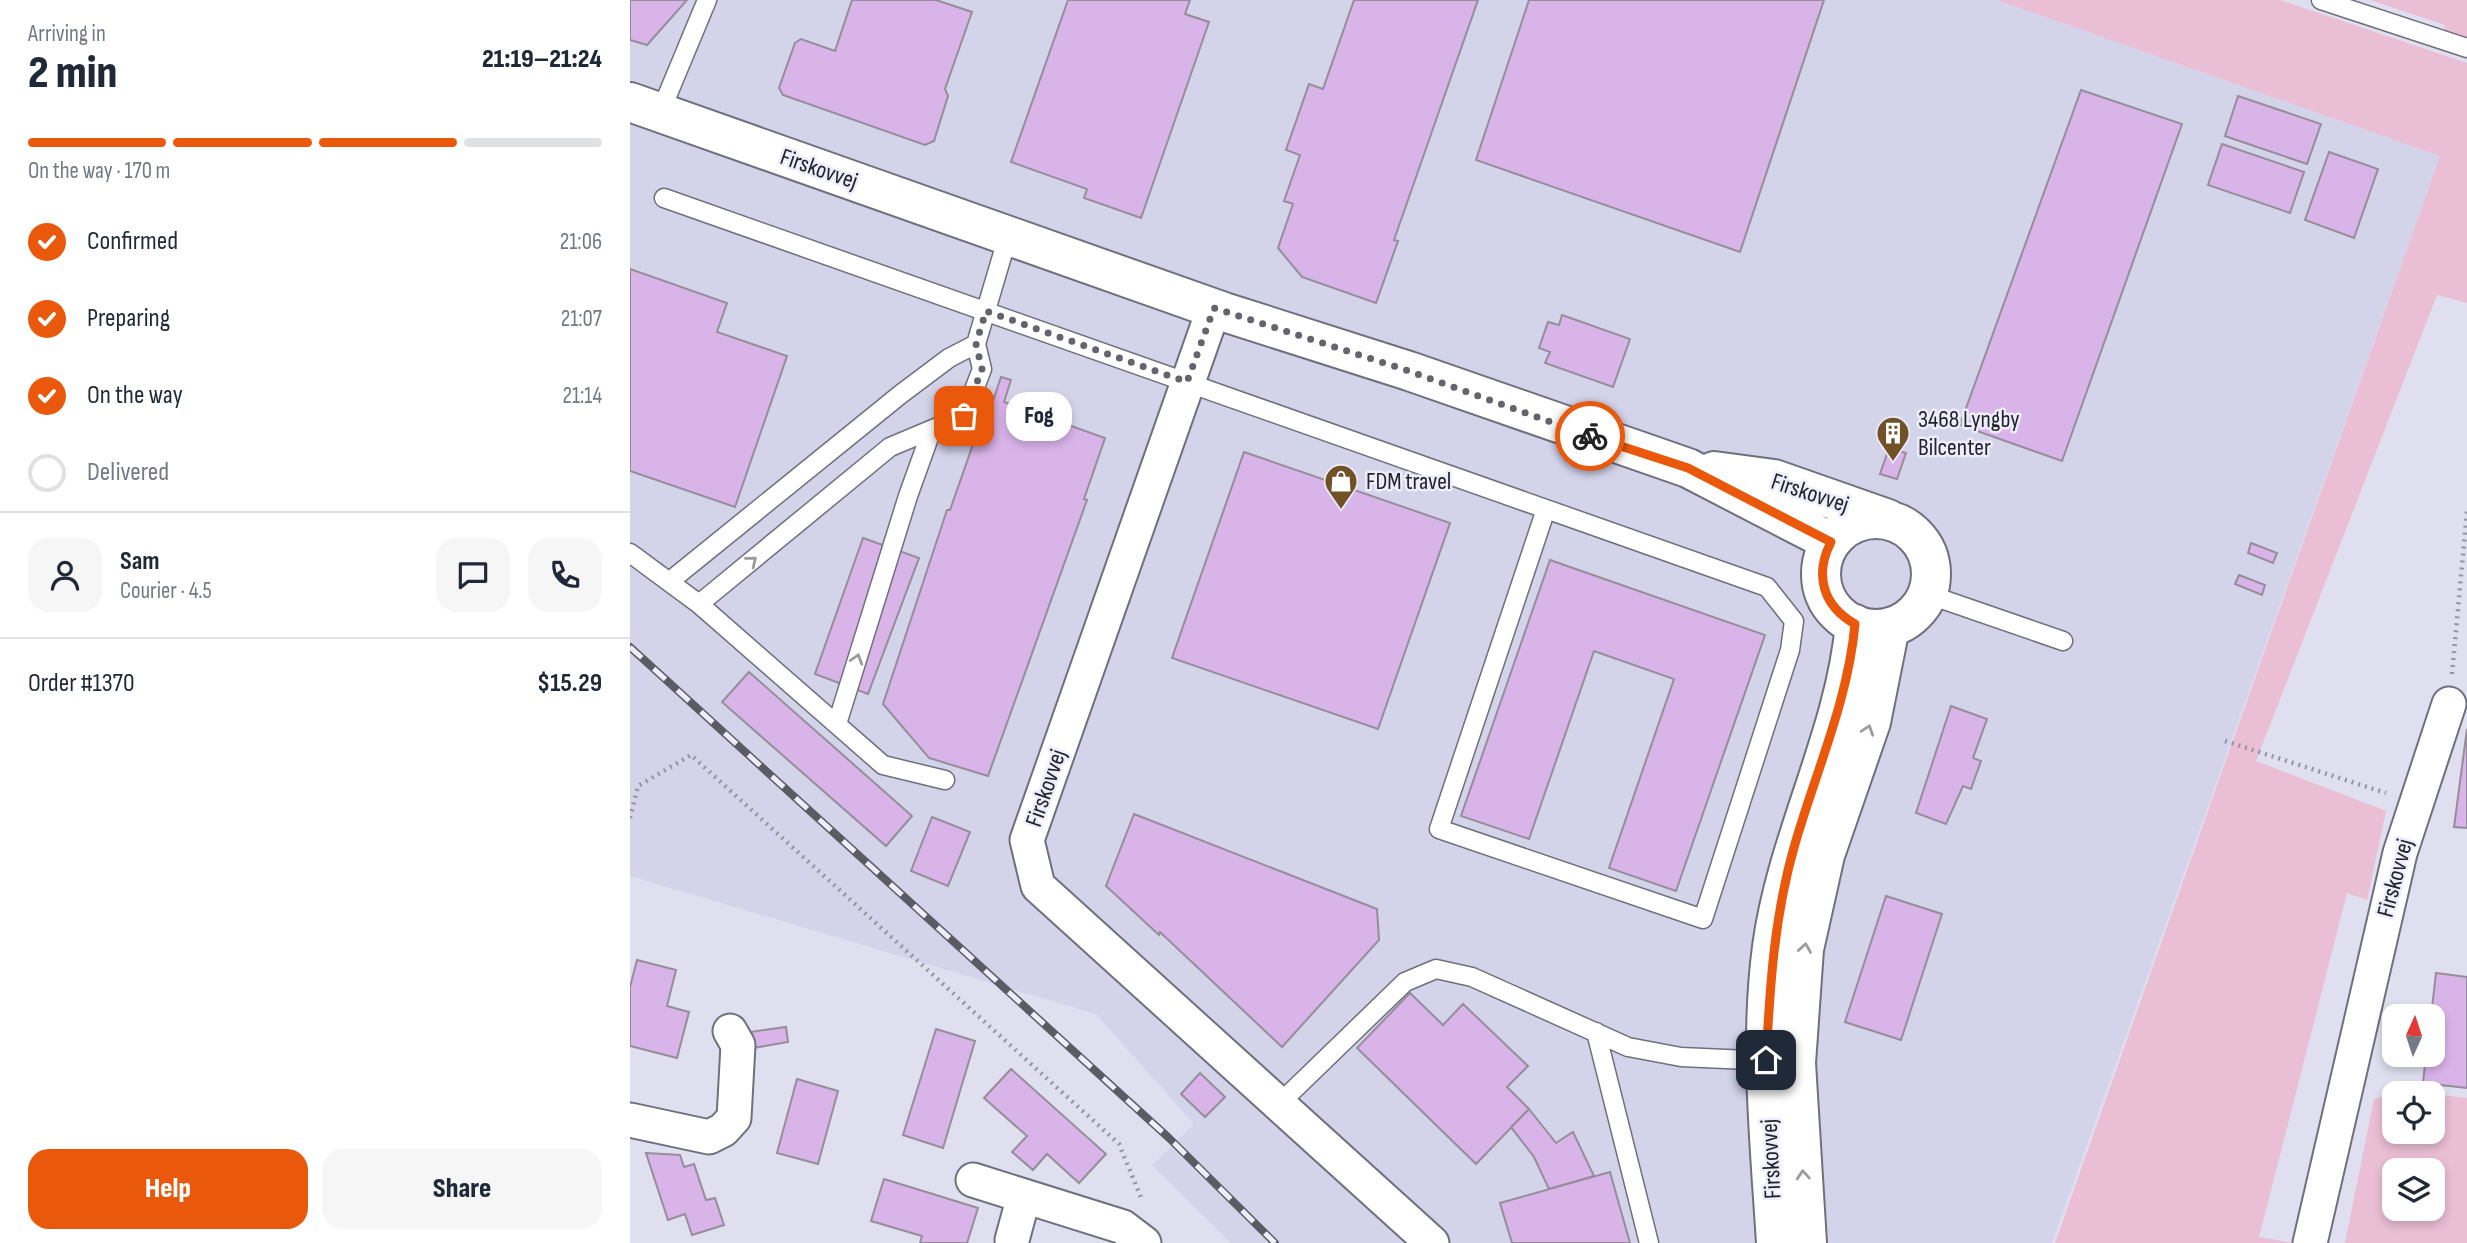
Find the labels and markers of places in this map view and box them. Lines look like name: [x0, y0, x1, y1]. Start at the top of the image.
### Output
pin: [934, 386, 994, 446]
callout: Fog: [1006, 392, 1072, 440]
place label: 3468 Lyngby Bilcenter: [1918, 405, 2019, 462]
building icon: 3468 Lyngby Bilcenter: [1874, 414, 1912, 463]
shop icon: FDM travel: [1322, 462, 1360, 511]
place label: FDM travel: [1366, 467, 1451, 496]
pin: [1736, 1030, 1796, 1090]

